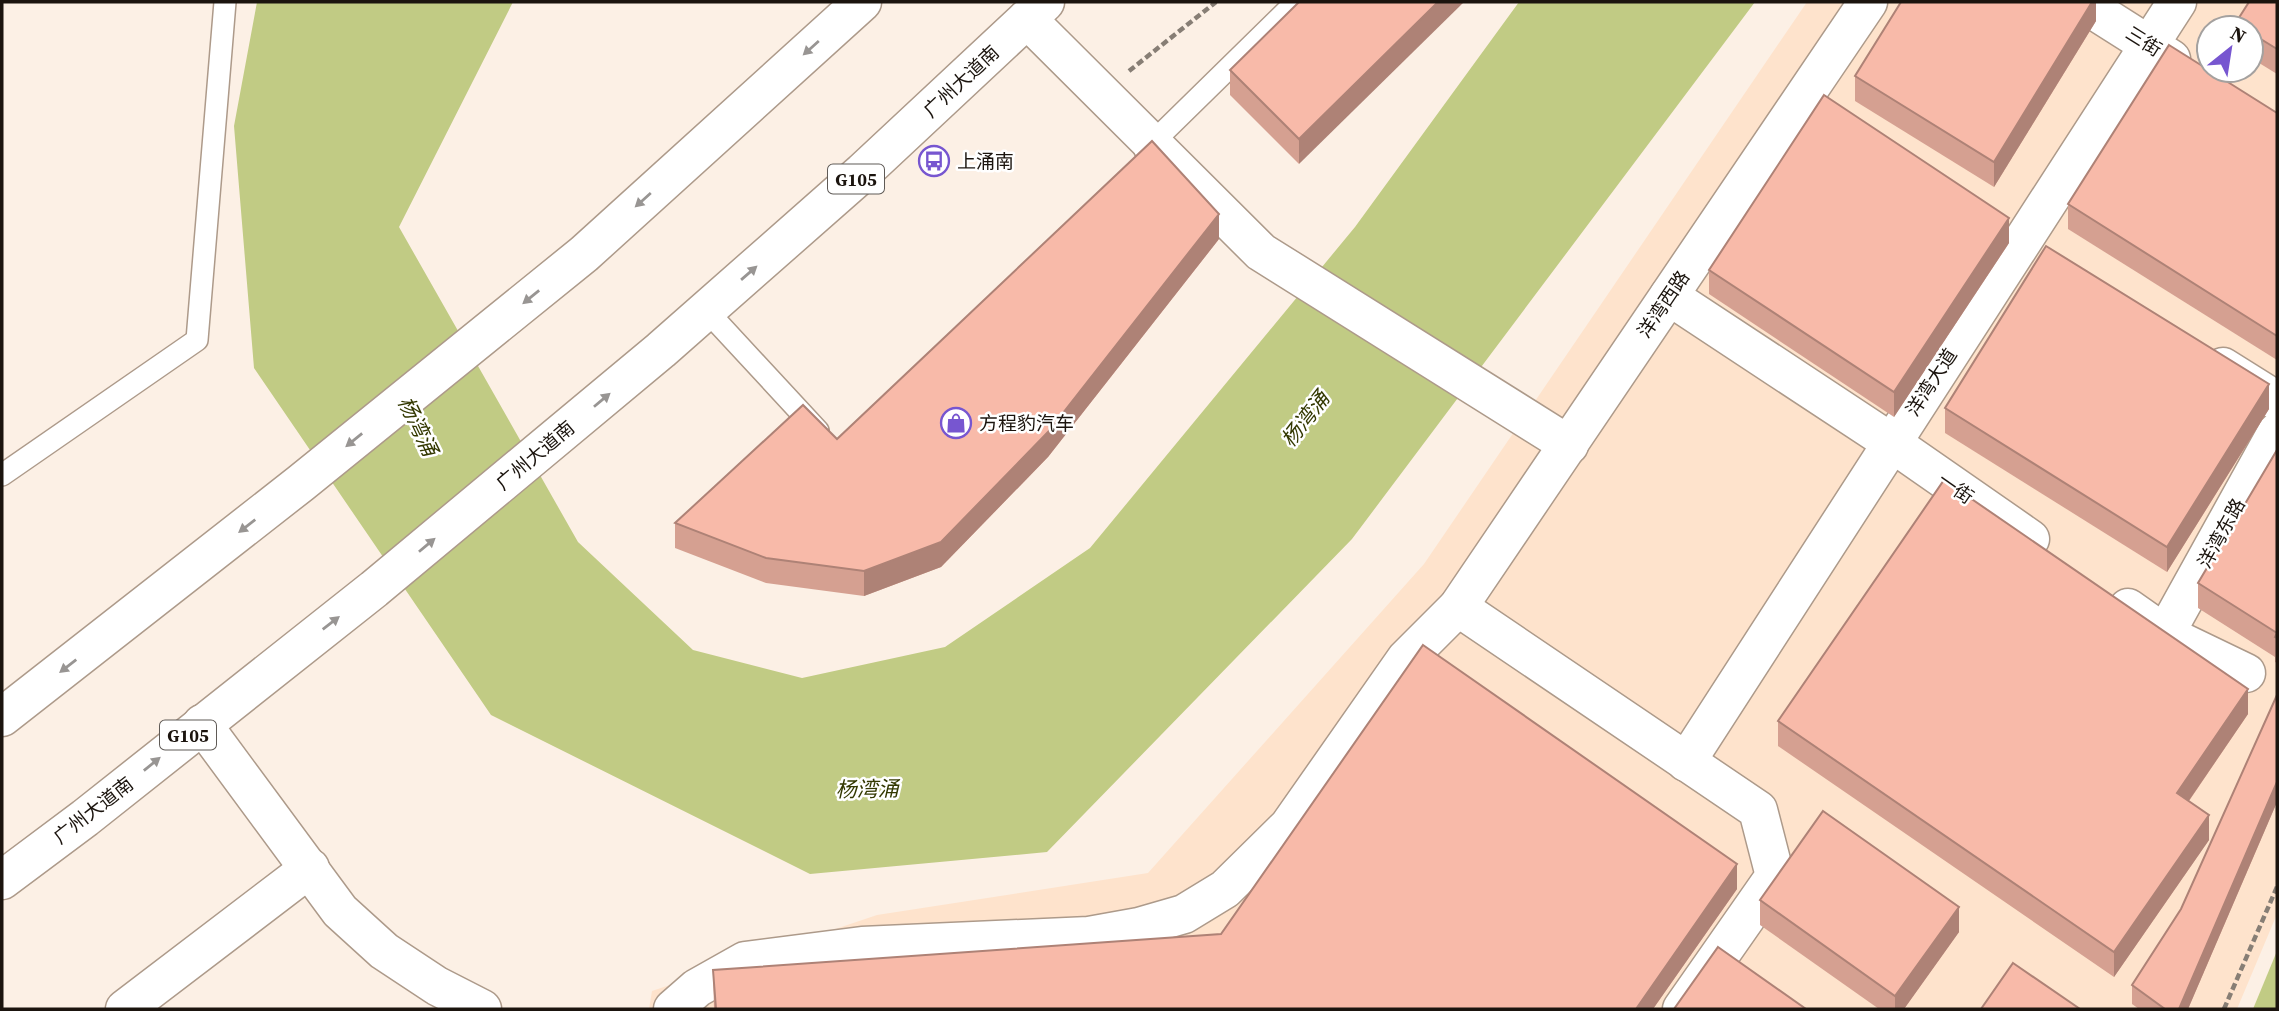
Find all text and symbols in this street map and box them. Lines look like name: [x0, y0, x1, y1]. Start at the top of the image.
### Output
north arrow: [2195, 14, 2265, 84]
street label: 三街: [2121, 20, 2167, 62]
text: N: [2226, 20, 2251, 49]
one-way arrow: [803, 39, 820, 55]
street label: 广州大道南: [917, 39, 1005, 123]
bus stop icon: 上涌南: [917, 144, 951, 178]
place label: 上涌南: [957, 148, 1014, 174]
road number: G105: [828, 164, 884, 194]
one-way arrow: [634, 192, 652, 208]
one-way arrow: [740, 265, 758, 281]
street label: 洋湾西路: [1631, 265, 1695, 343]
one-way arrow: [522, 289, 540, 304]
street label: 洋湾大道: [1899, 343, 1963, 421]
water label: 杨湾涌: [1274, 384, 1337, 453]
water label: 杨湾涌: [391, 391, 446, 462]
one-way arrow: [593, 393, 610, 408]
shop icon: 方程豹汽车: [939, 406, 973, 440]
place label: 方程豹汽车: [979, 410, 1074, 436]
street label: 广州大道南: [490, 415, 580, 495]
one-way arrow: [346, 432, 363, 447]
street label: 一街: [1933, 466, 1979, 510]
street label: 洋湾东路: [2191, 493, 2251, 573]
one-way arrow: [238, 518, 256, 533]
one-way arrow: [418, 538, 435, 553]
one-way arrow: [322, 616, 340, 630]
one-way arrow: [59, 658, 77, 673]
road number: G105: [160, 720, 216, 750]
one-way arrow: [143, 756, 161, 771]
street label: 广州大道南: [48, 771, 138, 849]
water label: 杨湾涌: [835, 774, 901, 804]

